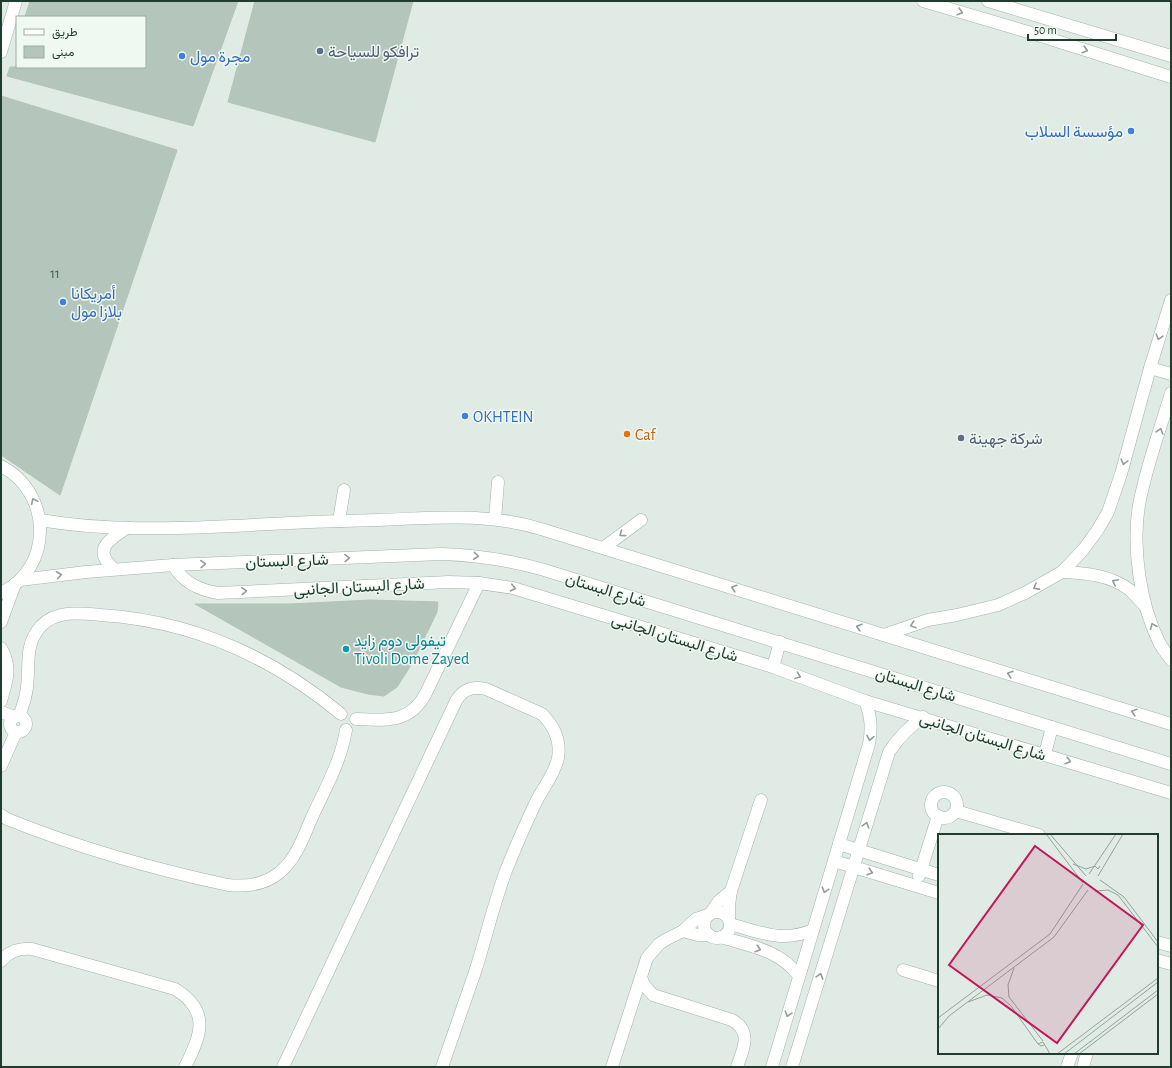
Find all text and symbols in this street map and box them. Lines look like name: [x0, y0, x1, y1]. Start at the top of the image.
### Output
one-way arrow: [957, 7, 964, 16]
legend: [16, 16, 146, 68]
scale bar: [1028, 16, 1116, 42]
text: 50 m: [1034, 24, 1057, 36]
text: طريق: [52, 26, 78, 40]
place label: ترافكو للسياحة: [328, 44, 419, 62]
one-way arrow: [1081, 45, 1088, 54]
text: مبنى: [52, 46, 74, 60]
marker: ترافكو للسياحة: [315, 46, 325, 56]
place label: مجرة مول: [190, 49, 250, 67]
marker: مجرة مول: [177, 51, 187, 61]
place label: مؤسسة السلاب: [1025, 124, 1123, 142]
marker: مؤسسة السلاب: [1126, 126, 1136, 136]
house number: 11: [50, 267, 60, 281]
place label: أمريكانا بلازا مول: [71, 285, 122, 322]
marker: أمريكانا بلازا مول: [58, 297, 68, 307]
one-way arrow: [1155, 333, 1164, 340]
place label: OKHTEIN: [473, 409, 533, 425]
marker: OKHTEIN: [460, 411, 470, 421]
place label: Caf: [635, 427, 657, 443]
one-way arrow: [1155, 427, 1164, 434]
marker: Caf: [622, 429, 632, 439]
place label: شركة جهينة: [969, 431, 1043, 449]
marker: شركة جهينة: [956, 433, 966, 443]
one-way arrow: [1120, 458, 1129, 465]
one-way arrow: [31, 497, 39, 505]
one-way arrow: [619, 529, 626, 537]
street label: شارع البستان: [245, 552, 329, 573]
one-way arrow: [473, 552, 479, 561]
one-way arrow: [344, 554, 350, 562]
one-way arrow: [200, 559, 206, 568]
street label: شارع البستان: [563, 570, 648, 613]
one-way arrow: [56, 571, 62, 580]
street label: شارع البستان الجانبى: [293, 576, 425, 601]
one-way arrow: [1112, 579, 1119, 587]
one-way arrow: [1033, 582, 1040, 589]
one-way arrow: [510, 584, 516, 592]
one-way arrow: [731, 584, 738, 593]
one-way arrow: [241, 587, 247, 596]
street label: شارع البستان الجانبى: [609, 611, 740, 668]
one-way arrow: [909, 620, 916, 628]
one-way arrow: [1149, 622, 1157, 629]
one-way arrow: [855, 623, 862, 632]
place label: تيفولى دوم زايد Tivoli Dome Zayed: [354, 633, 469, 668]
marker: تيفولى دوم زايد Tivoli Dome Zayed: [341, 644, 351, 654]
street label: شارع البستان: [873, 665, 958, 708]
one-way arrow: [1006, 670, 1013, 678]
one-way arrow: [794, 672, 801, 680]
one-way arrow: [1130, 708, 1137, 717]
street label: شارع البستان الجانبى: [917, 710, 1048, 767]
one-way arrow: [866, 735, 875, 742]
one-way arrow: [1065, 757, 1072, 765]
one-way arrow: [861, 822, 870, 829]
inset map: [938, 834, 1158, 1054]
one-way arrow: [866, 867, 873, 876]
one-way arrow: [821, 886, 830, 893]
one-way arrow: [755, 944, 762, 953]
one-way arrow: [815, 973, 824, 980]
one-way arrow: [784, 1011, 793, 1018]

